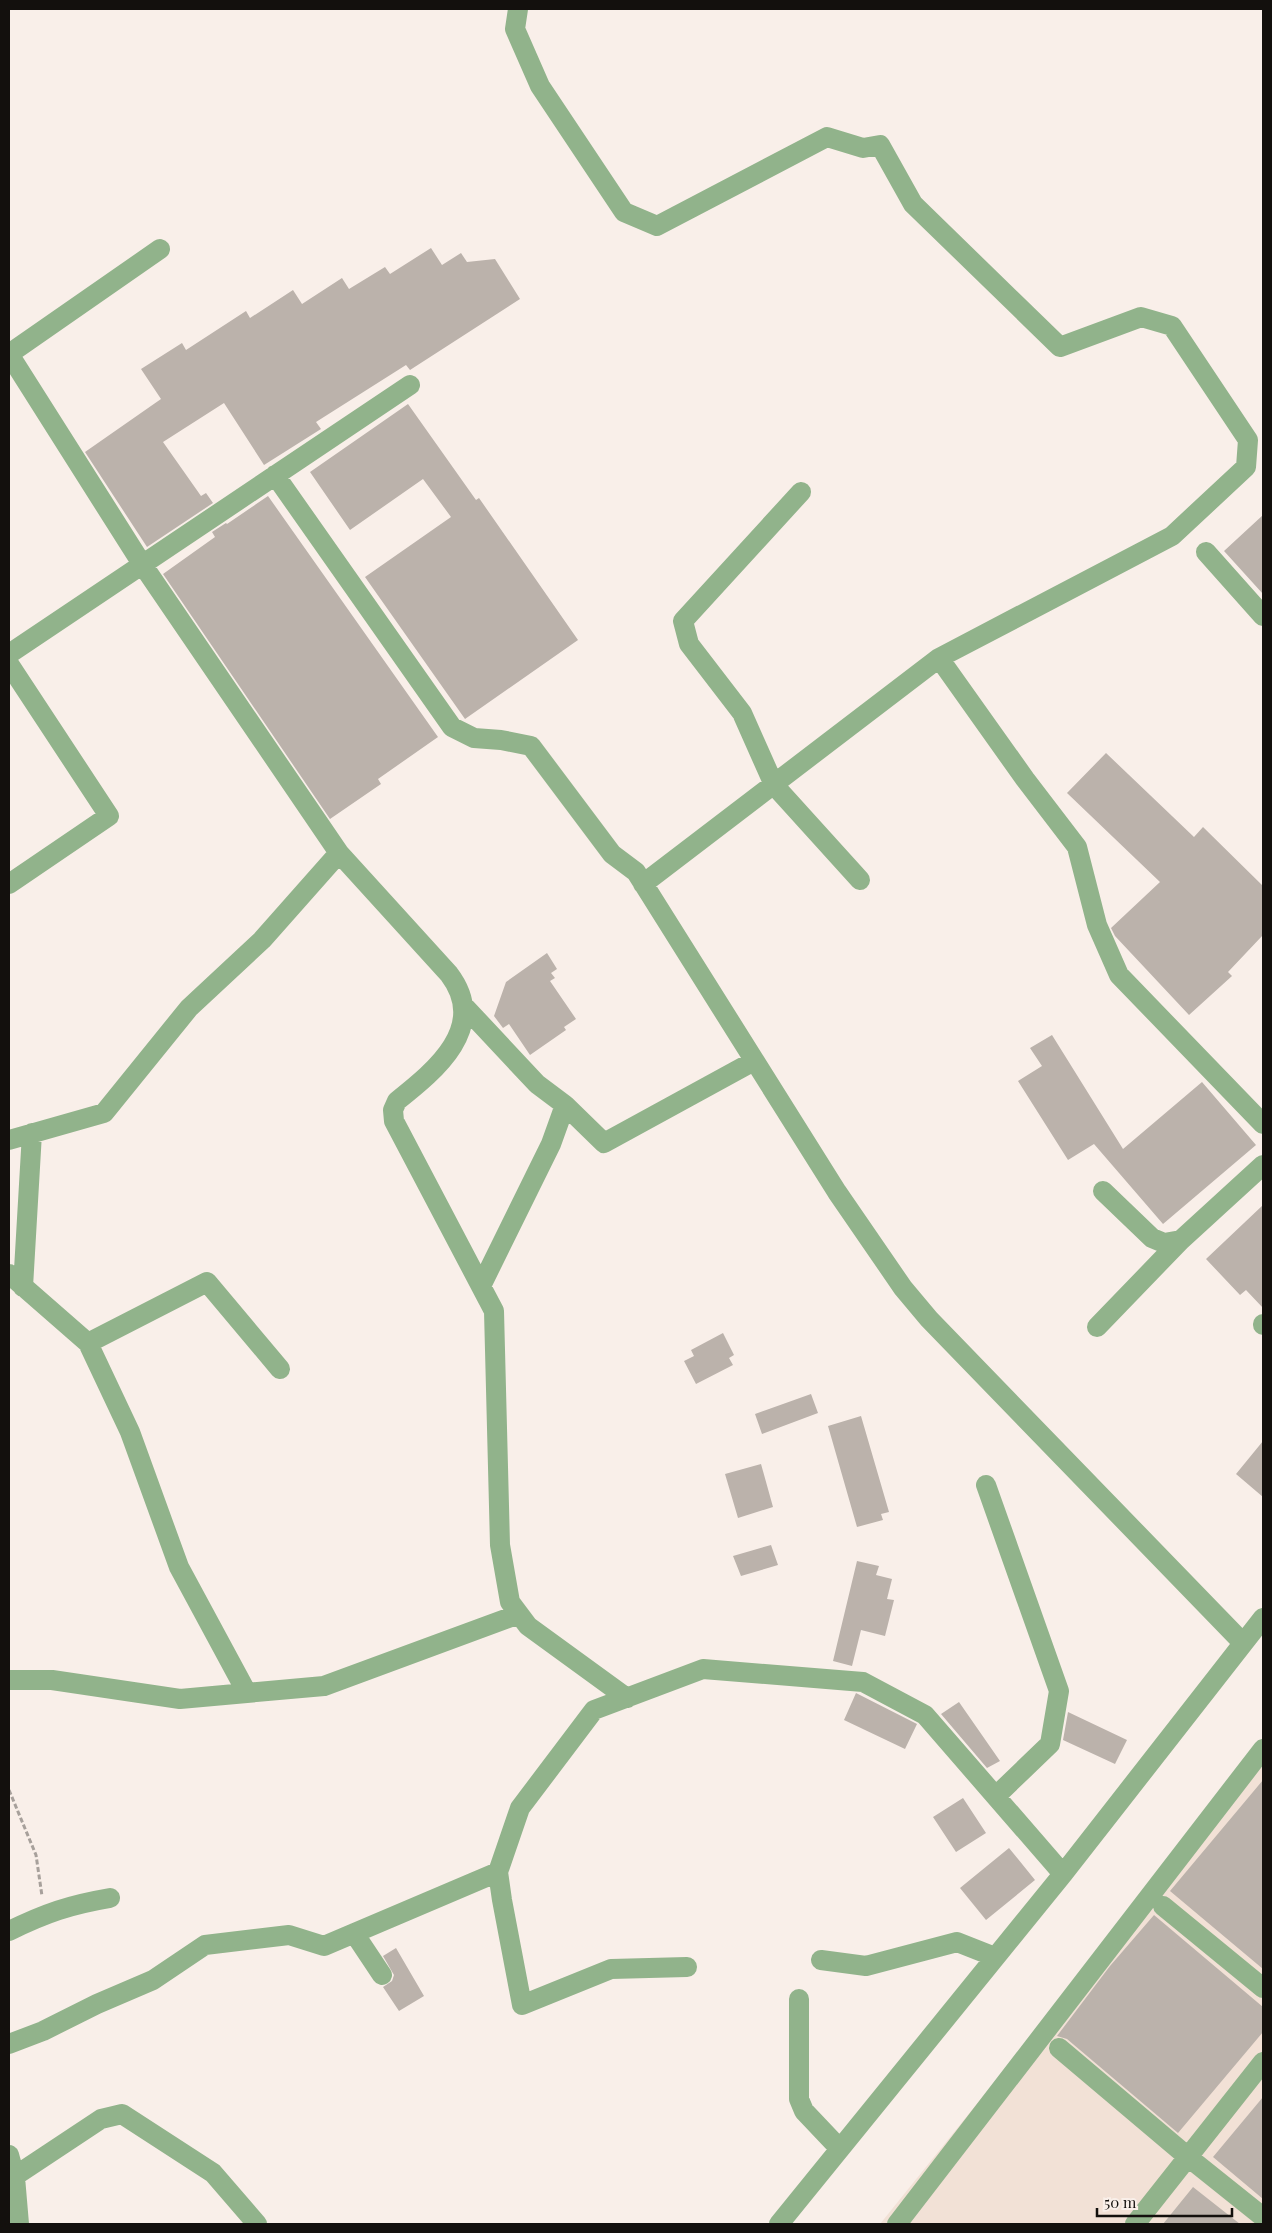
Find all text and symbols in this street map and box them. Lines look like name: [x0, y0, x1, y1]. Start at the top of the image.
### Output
scale bar: [1097, 2186, 1232, 2218]
text: 50 m: [1104, 2192, 1137, 2212]

